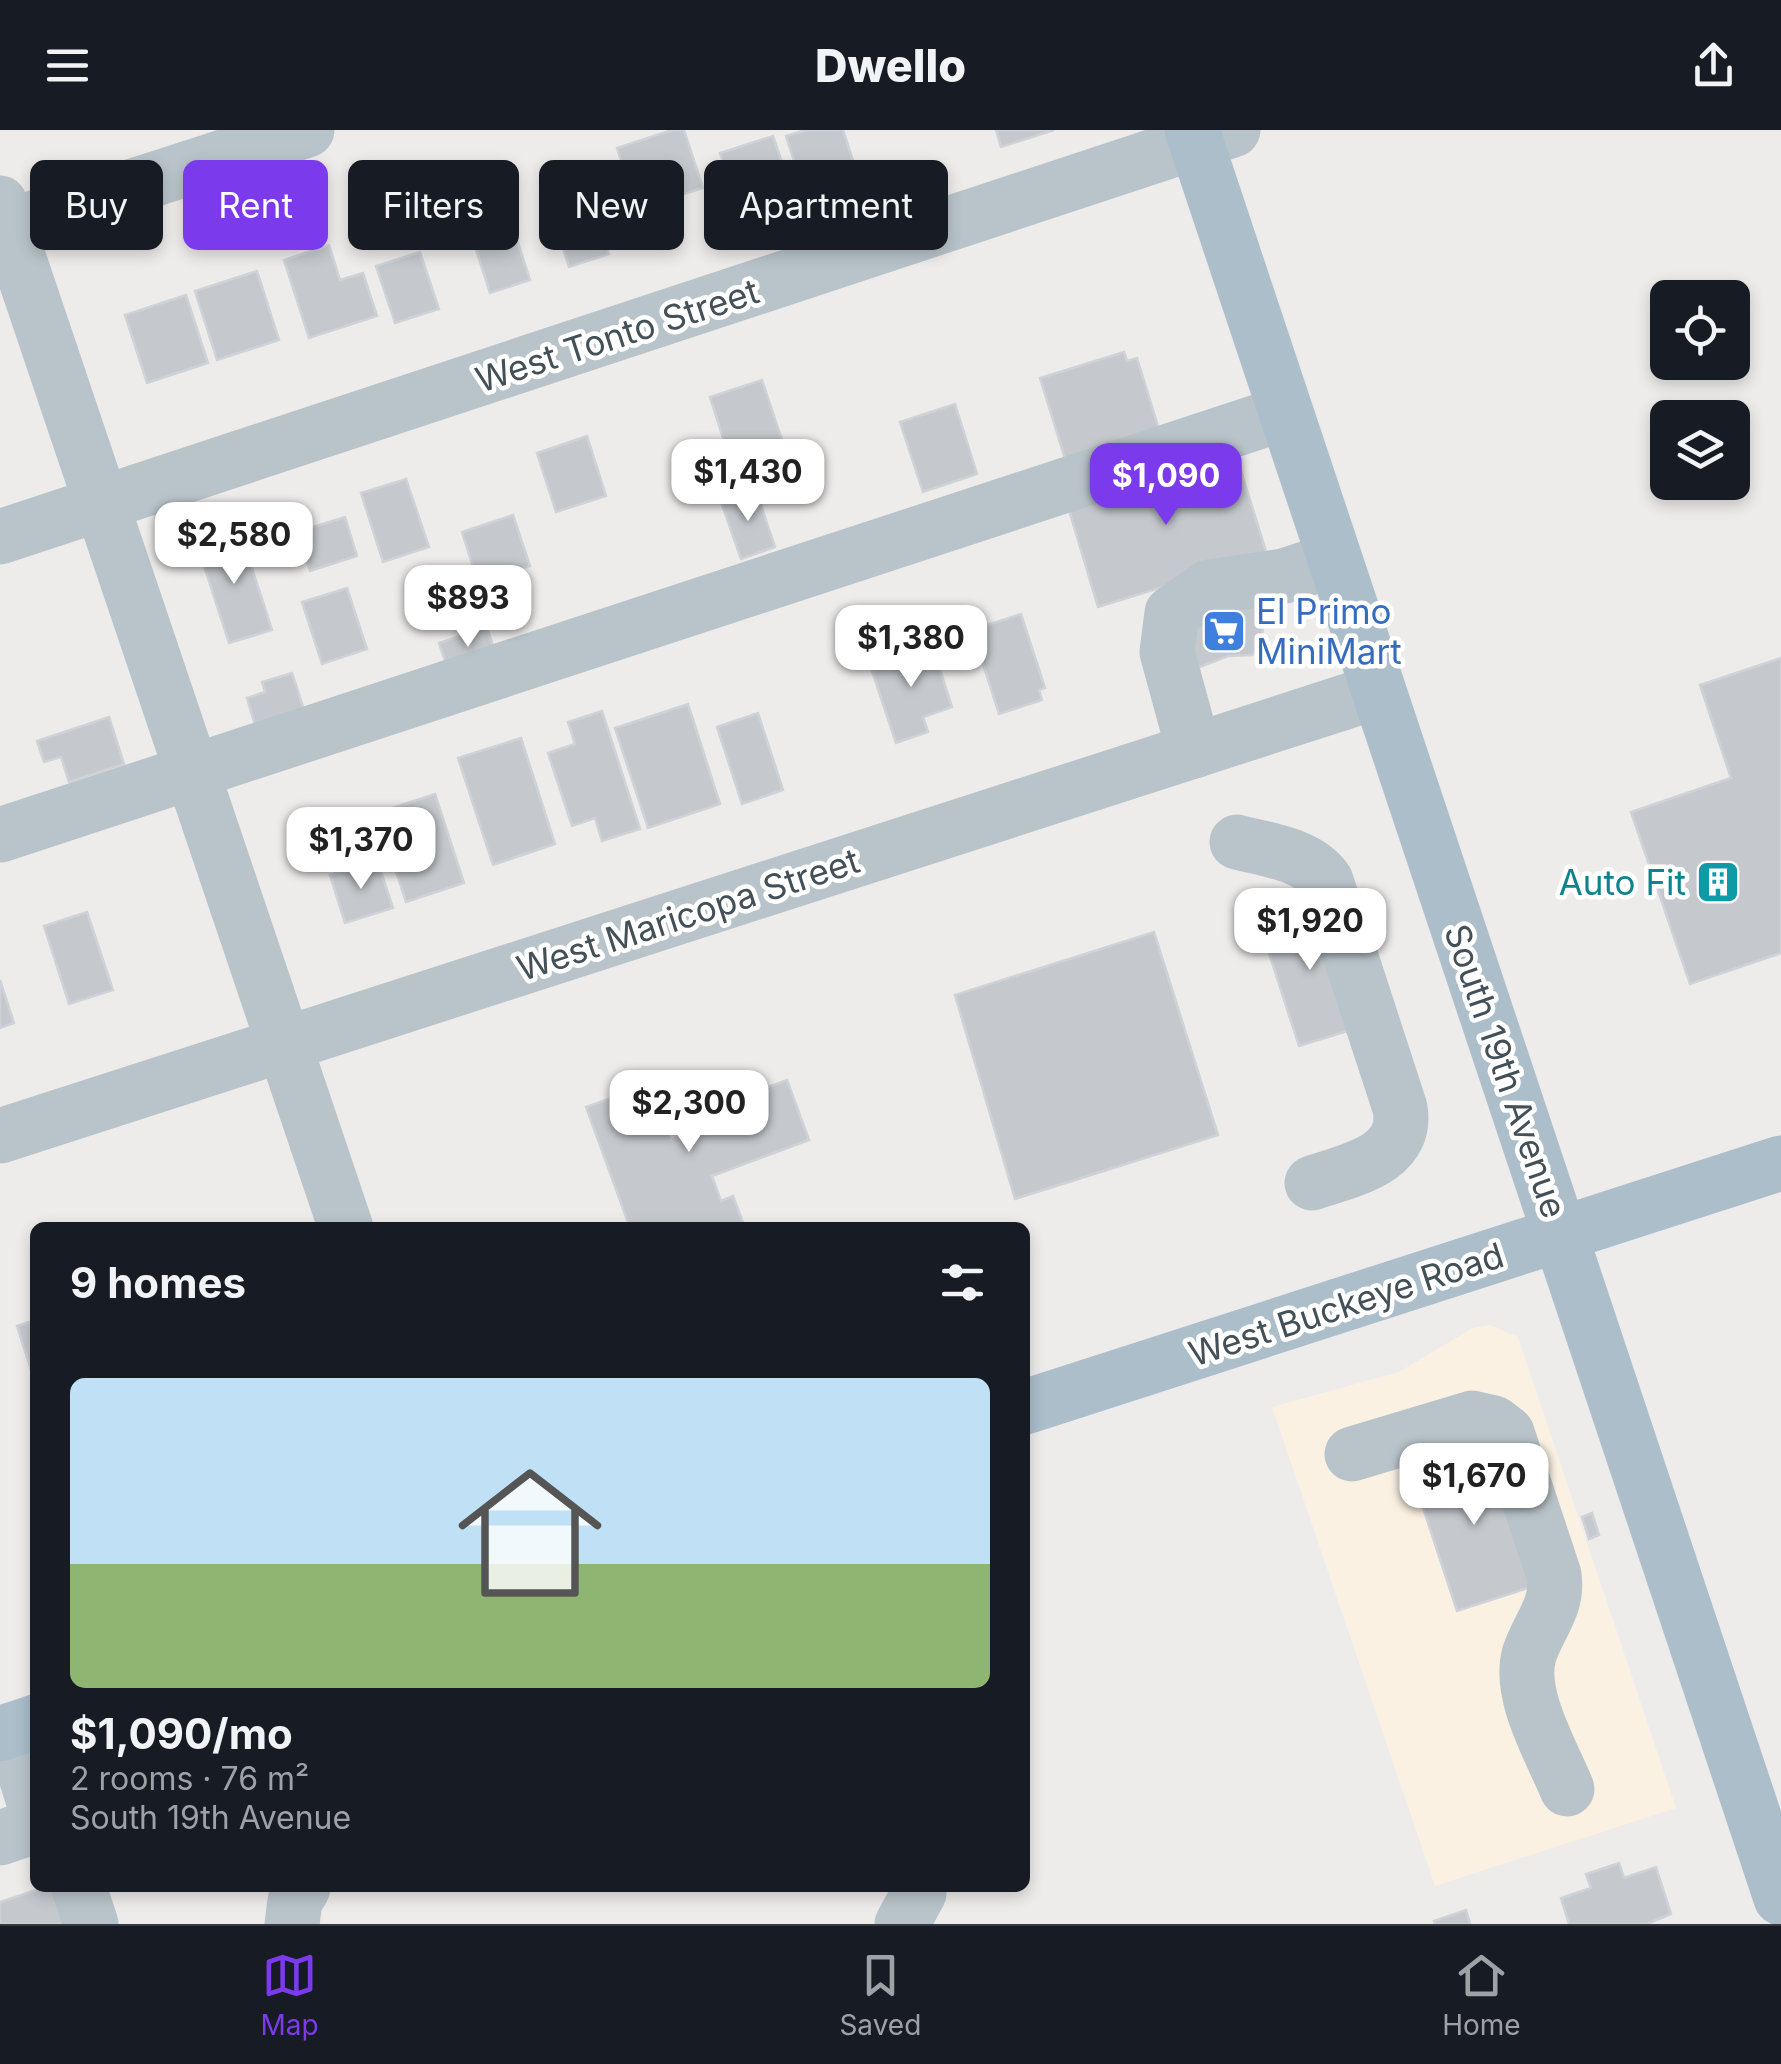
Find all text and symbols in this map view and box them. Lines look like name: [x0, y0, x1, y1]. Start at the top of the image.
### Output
icon: menu: [40, 38, 95, 93]
text: Dwello: [815, 38, 966, 93]
icon: share: [1686, 38, 1741, 93]
chip: Buy: [30, 160, 163, 250]
chip: Rent: [183, 160, 328, 250]
chip: Filters: [348, 160, 519, 250]
chip: New: [539, 160, 684, 250]
chip: Apartment: [704, 160, 948, 250]
street label: West Tonto Street: [470, 269, 764, 401]
map controls: [1650, 280, 1750, 500]
button: locate: [1650, 280, 1750, 380]
button: layers: [1650, 400, 1750, 500]
pin: $1,430: [667, 439, 829, 524]
pin: $1,090: [1085, 443, 1247, 528]
text: $1,430: [693, 452, 803, 491]
text: $1,090: [1112, 456, 1220, 495]
pin: $2,580: [153, 502, 315, 587]
text: $2,580: [177, 515, 291, 554]
pin: $893: [409, 565, 527, 650]
text: $893: [426, 578, 510, 617]
place label: El Primo MiniMart: [1256, 590, 1402, 672]
pin: $1,380: [830, 605, 992, 690]
supermarket icon: El Primo MiniMart: [1201, 608, 1247, 654]
text: $1,380: [857, 618, 965, 657]
pin: $1,370: [280, 807, 442, 892]
text: $1,370: [308, 820, 414, 859]
street label: West Maricopa Street: [512, 839, 864, 989]
building icon: Auto Fit: [1695, 859, 1741, 905]
place label: Auto Fit: [1559, 861, 1686, 903]
pin: $1,920: [1229, 888, 1391, 973]
text: $1,920: [1256, 901, 1364, 940]
street label: South 19th Avenue: [1436, 919, 1576, 1223]
pin: $2,300: [608, 1070, 770, 1155]
text: $2,300: [632, 1083, 746, 1122]
street label: West Buckeye Road: [1183, 1233, 1509, 1375]
icon: filters: [935, 1255, 990, 1310]
text: 9 homes: [70, 1257, 246, 1308]
icon: home: [440, 1443, 620, 1623]
pin: $1,670: [1393, 1443, 1555, 1528]
text: $1,670: [1422, 1456, 1526, 1495]
text: $1,090/mo: [70, 1708, 293, 1759]
text: 2 rooms · 76 m²: [70, 1759, 309, 1798]
text: South 19th Avenue: [70, 1798, 351, 1837]
tab: Map: [260, 1948, 319, 2042]
tab: Saved: [839, 1948, 921, 2042]
tab: Home: [1442, 1948, 1521, 2042]

